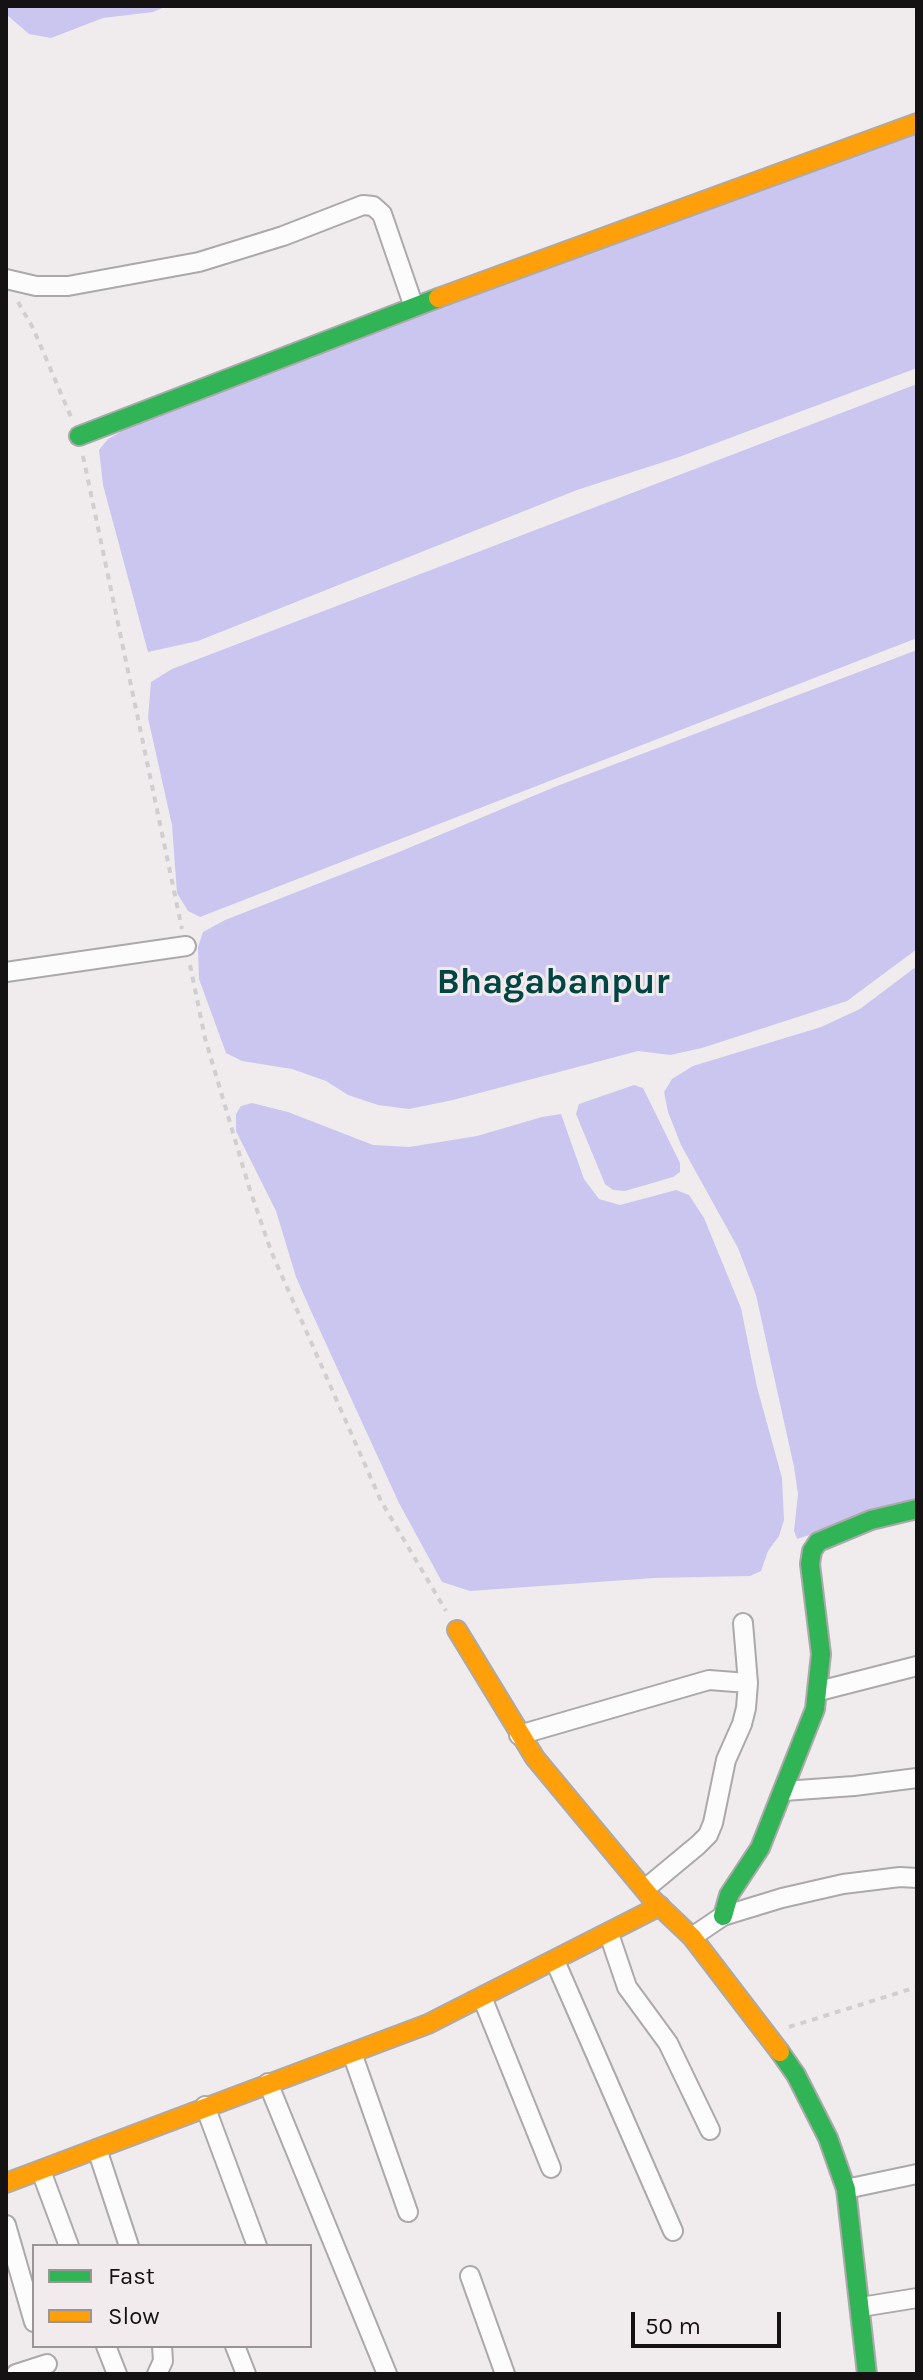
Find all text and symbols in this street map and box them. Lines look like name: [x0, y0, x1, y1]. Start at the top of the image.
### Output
district label: Bhagabanpur: [436, 961, 670, 1005]
legend: [32, 2244, 312, 2348]
text: Fast: [108, 2262, 155, 2290]
scale bar: [635, 2296, 785, 2346]
text: Slow: [108, 2302, 160, 2330]
text: 50 m: [645, 2312, 701, 2340]

